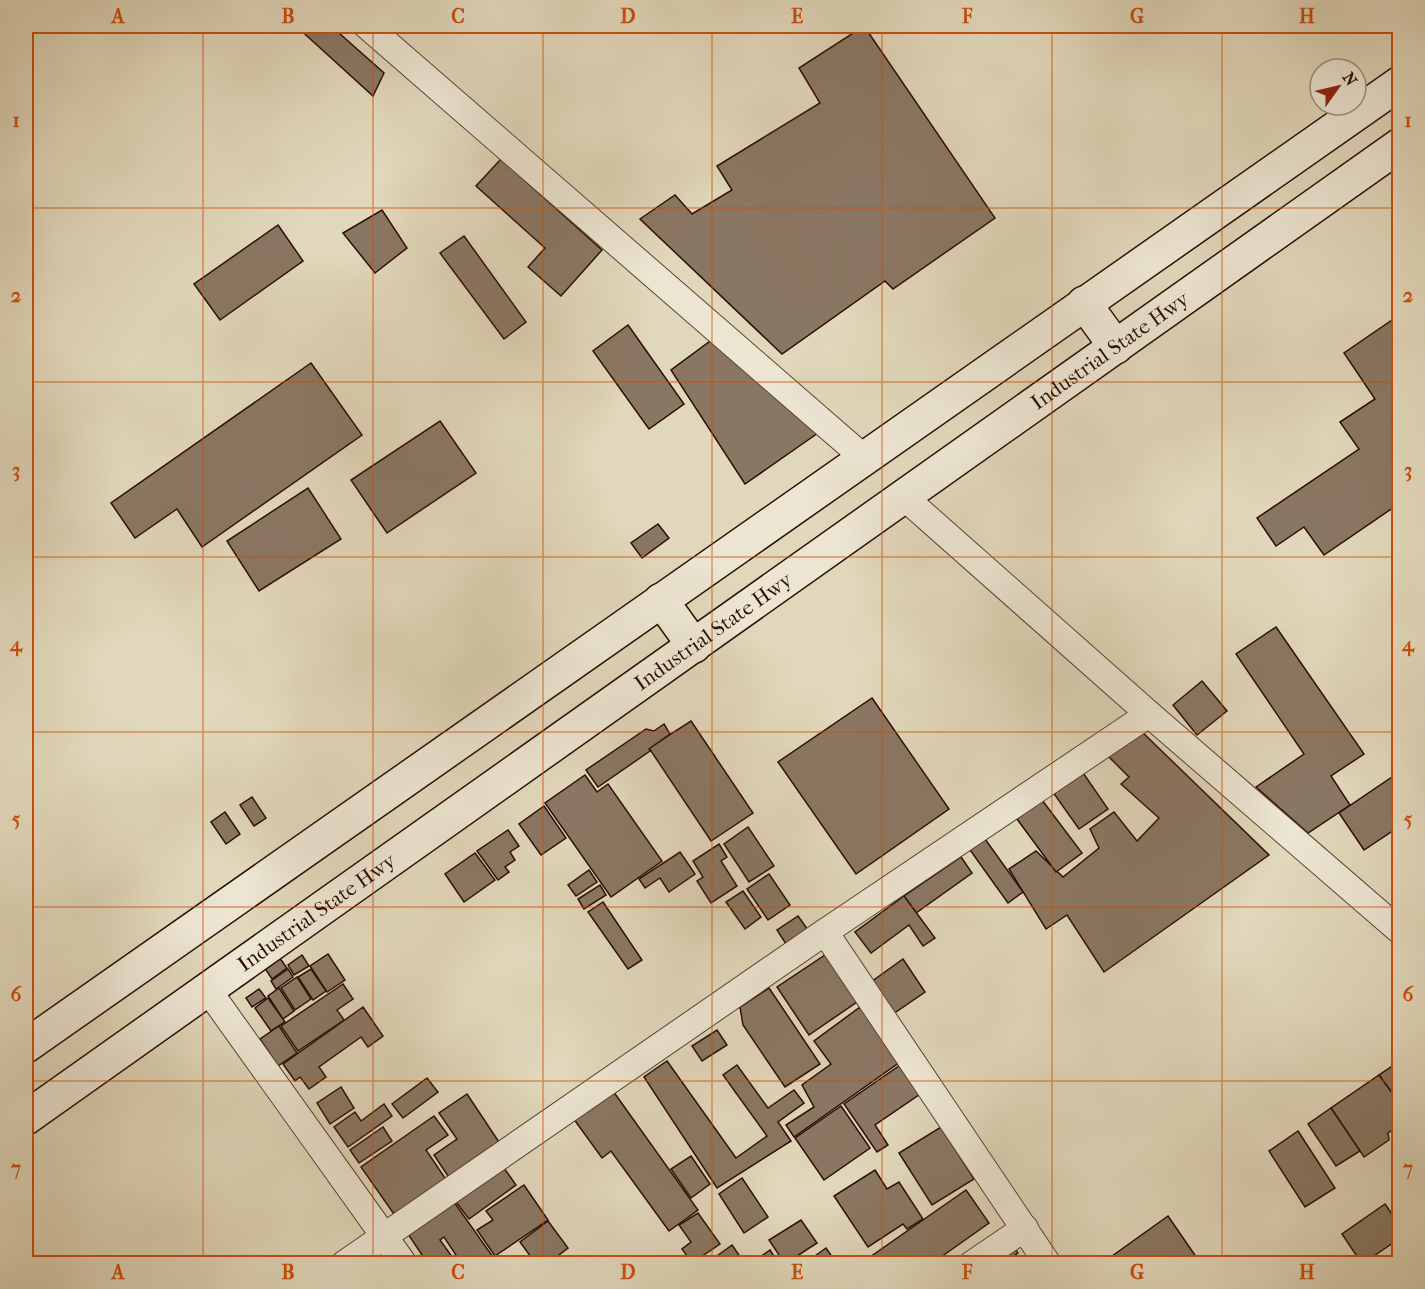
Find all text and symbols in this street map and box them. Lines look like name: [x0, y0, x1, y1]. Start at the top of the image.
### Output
text: A: [110, 5, 126, 28]
text: B: [281, 5, 295, 28]
text: C: [451, 5, 465, 28]
text: D: [620, 5, 636, 28]
text: E: [791, 5, 803, 28]
text: F: [961, 5, 973, 28]
text: G: [1130, 5, 1144, 28]
text: H: [1299, 5, 1315, 28]
north arrow: [1308, 57, 1368, 117]
text: N: [1339, 69, 1362, 90]
text: 1: [12, 109, 20, 132]
text: 1: [1404, 109, 1412, 132]
text: 2: [11, 284, 21, 307]
text: 2: [1403, 284, 1413, 307]
street label: Industrial State Hwy: [1026, 286, 1194, 415]
text: 3: [12, 459, 20, 482]
text: 3: [1404, 459, 1412, 482]
street label: Industrial State Hwy: [630, 567, 797, 695]
text: 4: [9, 633, 23, 657]
text: 4: [1401, 633, 1415, 657]
text: 5: [12, 808, 21, 831]
text: 5: [1404, 808, 1413, 831]
street label: Industrial State Hwy: [233, 848, 401, 976]
text: 6: [11, 983, 23, 1006]
text: 6: [1403, 983, 1415, 1006]
text: 7: [10, 1157, 21, 1180]
text: 7: [1402, 1157, 1413, 1180]
text: A: [110, 1261, 126, 1284]
text: B: [281, 1261, 295, 1284]
text: C: [451, 1261, 465, 1284]
text: D: [620, 1261, 636, 1284]
text: E: [791, 1261, 803, 1284]
text: F: [961, 1261, 973, 1284]
text: G: [1130, 1261, 1144, 1284]
text: H: [1299, 1261, 1315, 1284]

